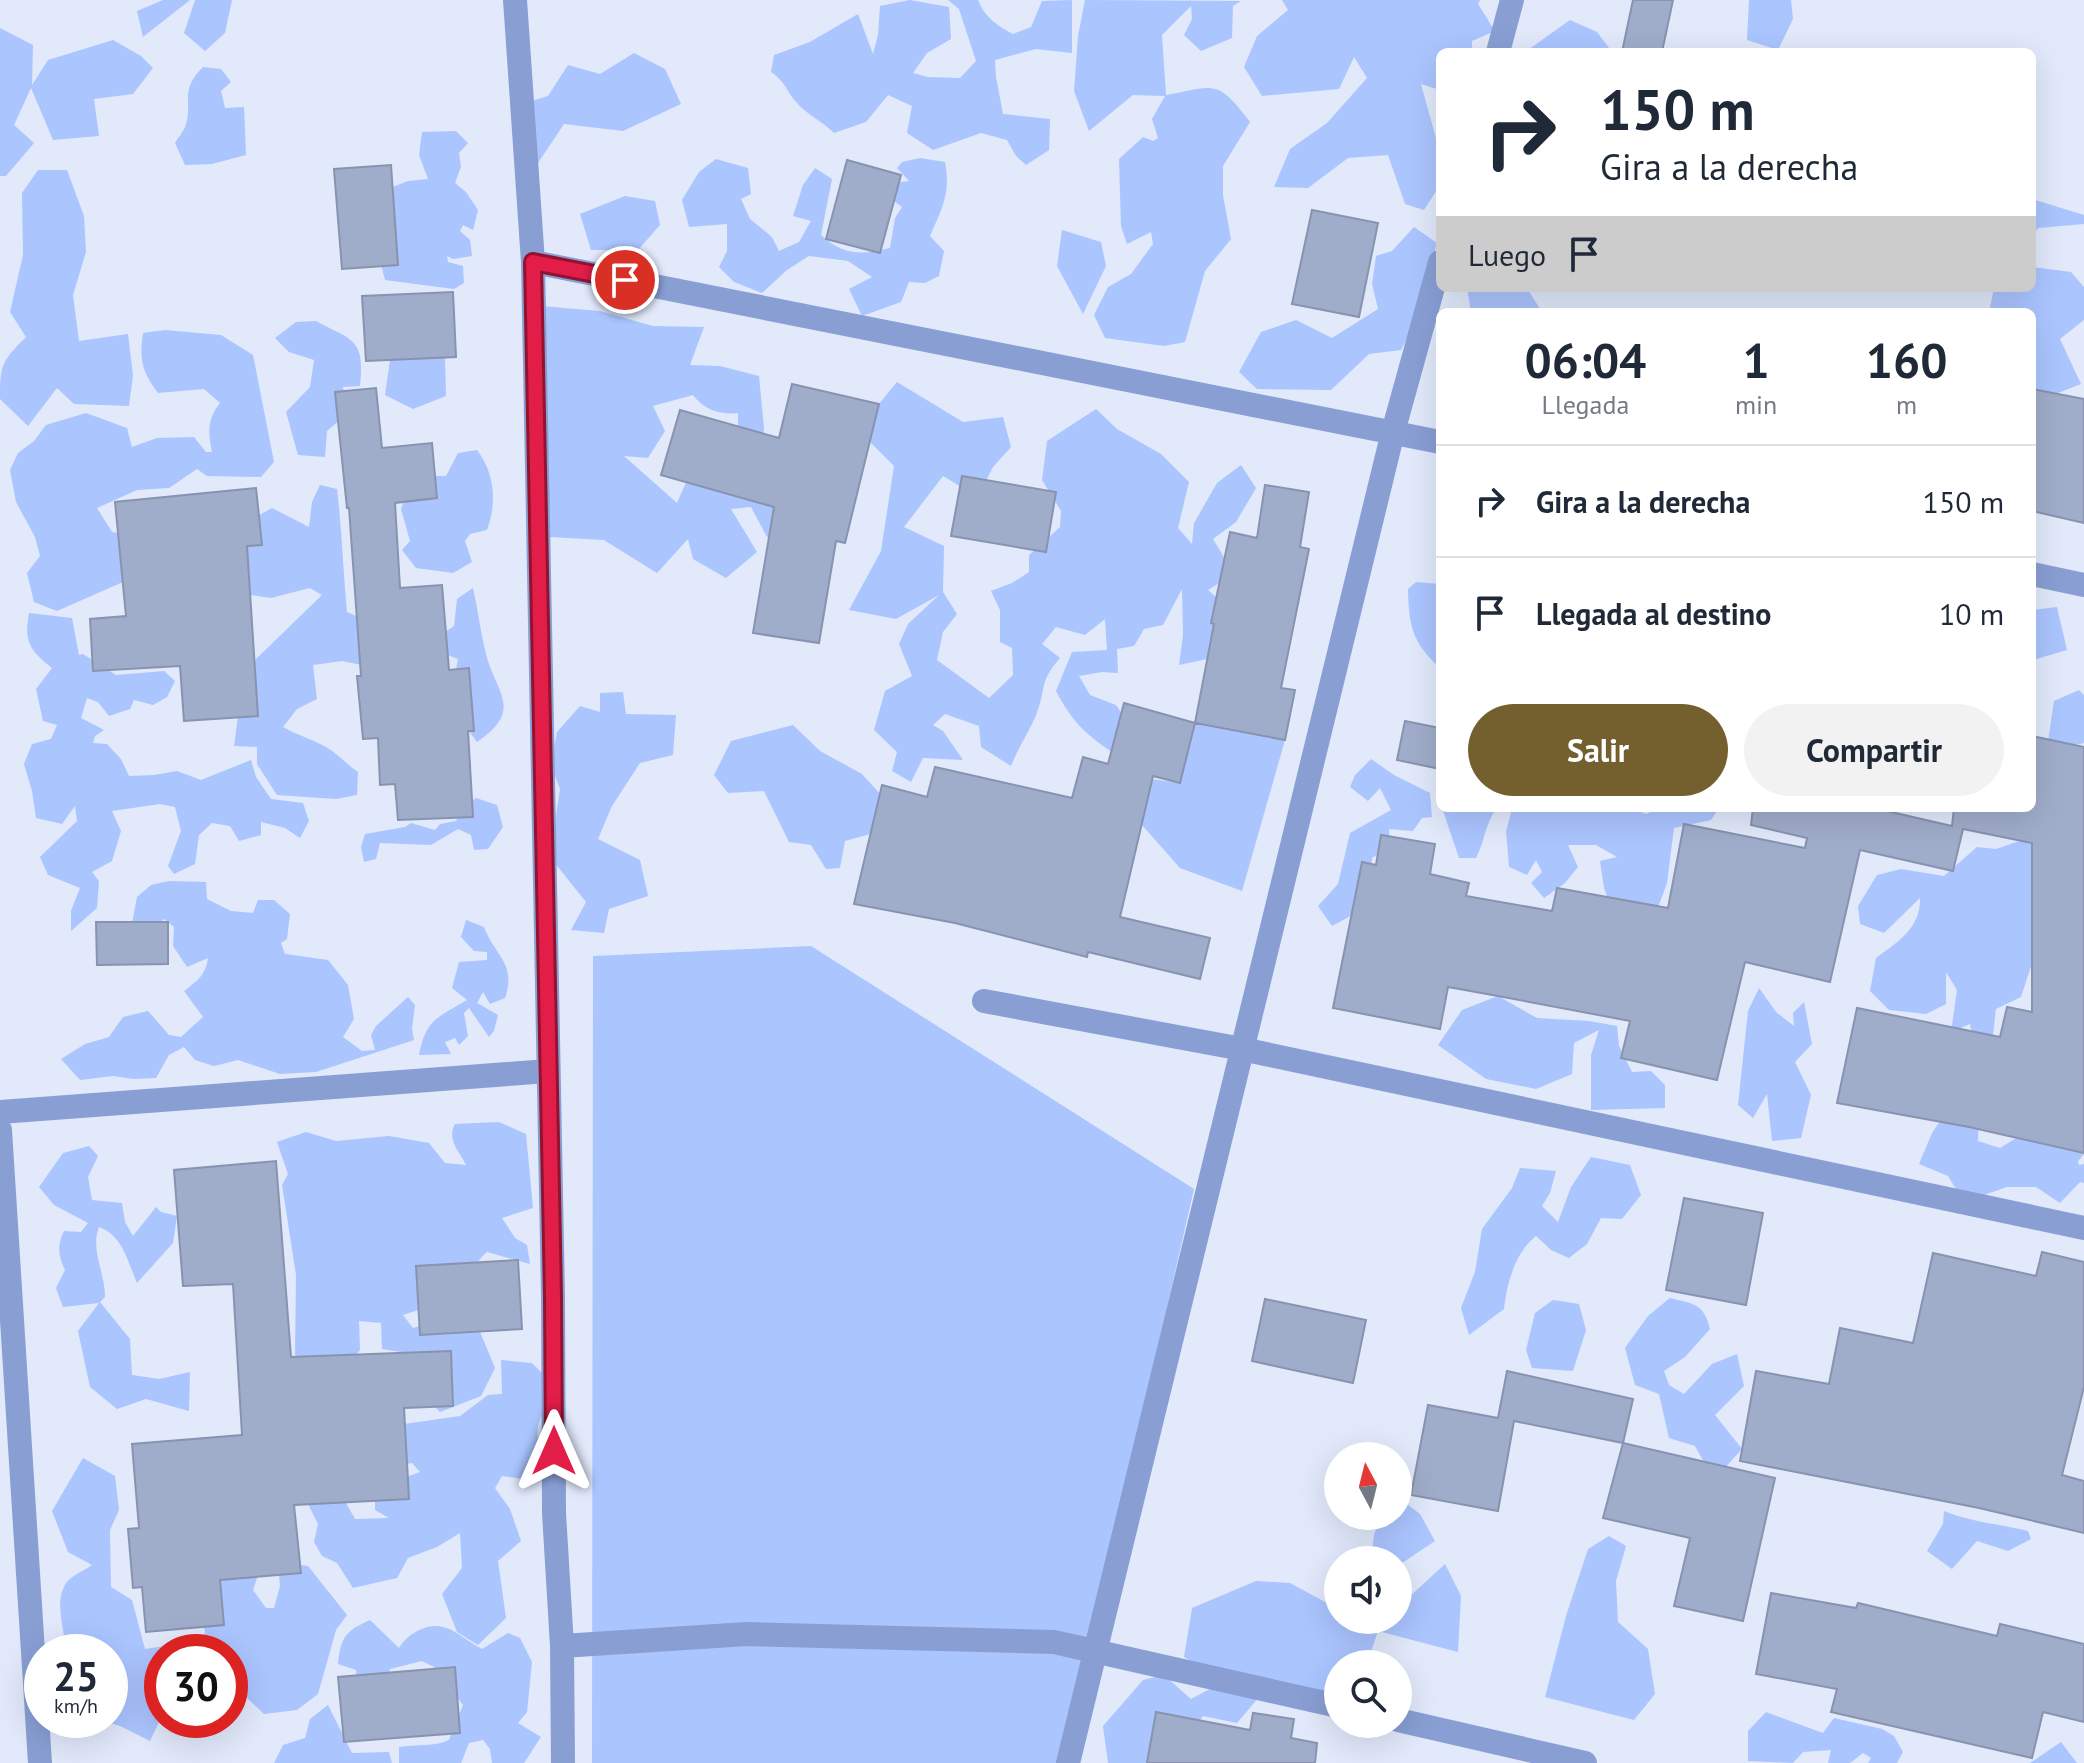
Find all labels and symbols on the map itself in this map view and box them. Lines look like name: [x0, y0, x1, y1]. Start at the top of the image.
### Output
pin: [591, 246, 659, 314]
position arrow: [512, 1409, 596, 1493]
north arrow: [1324, 1442, 1412, 1530]
speed limit sign: 30: [144, 1634, 248, 1738]

